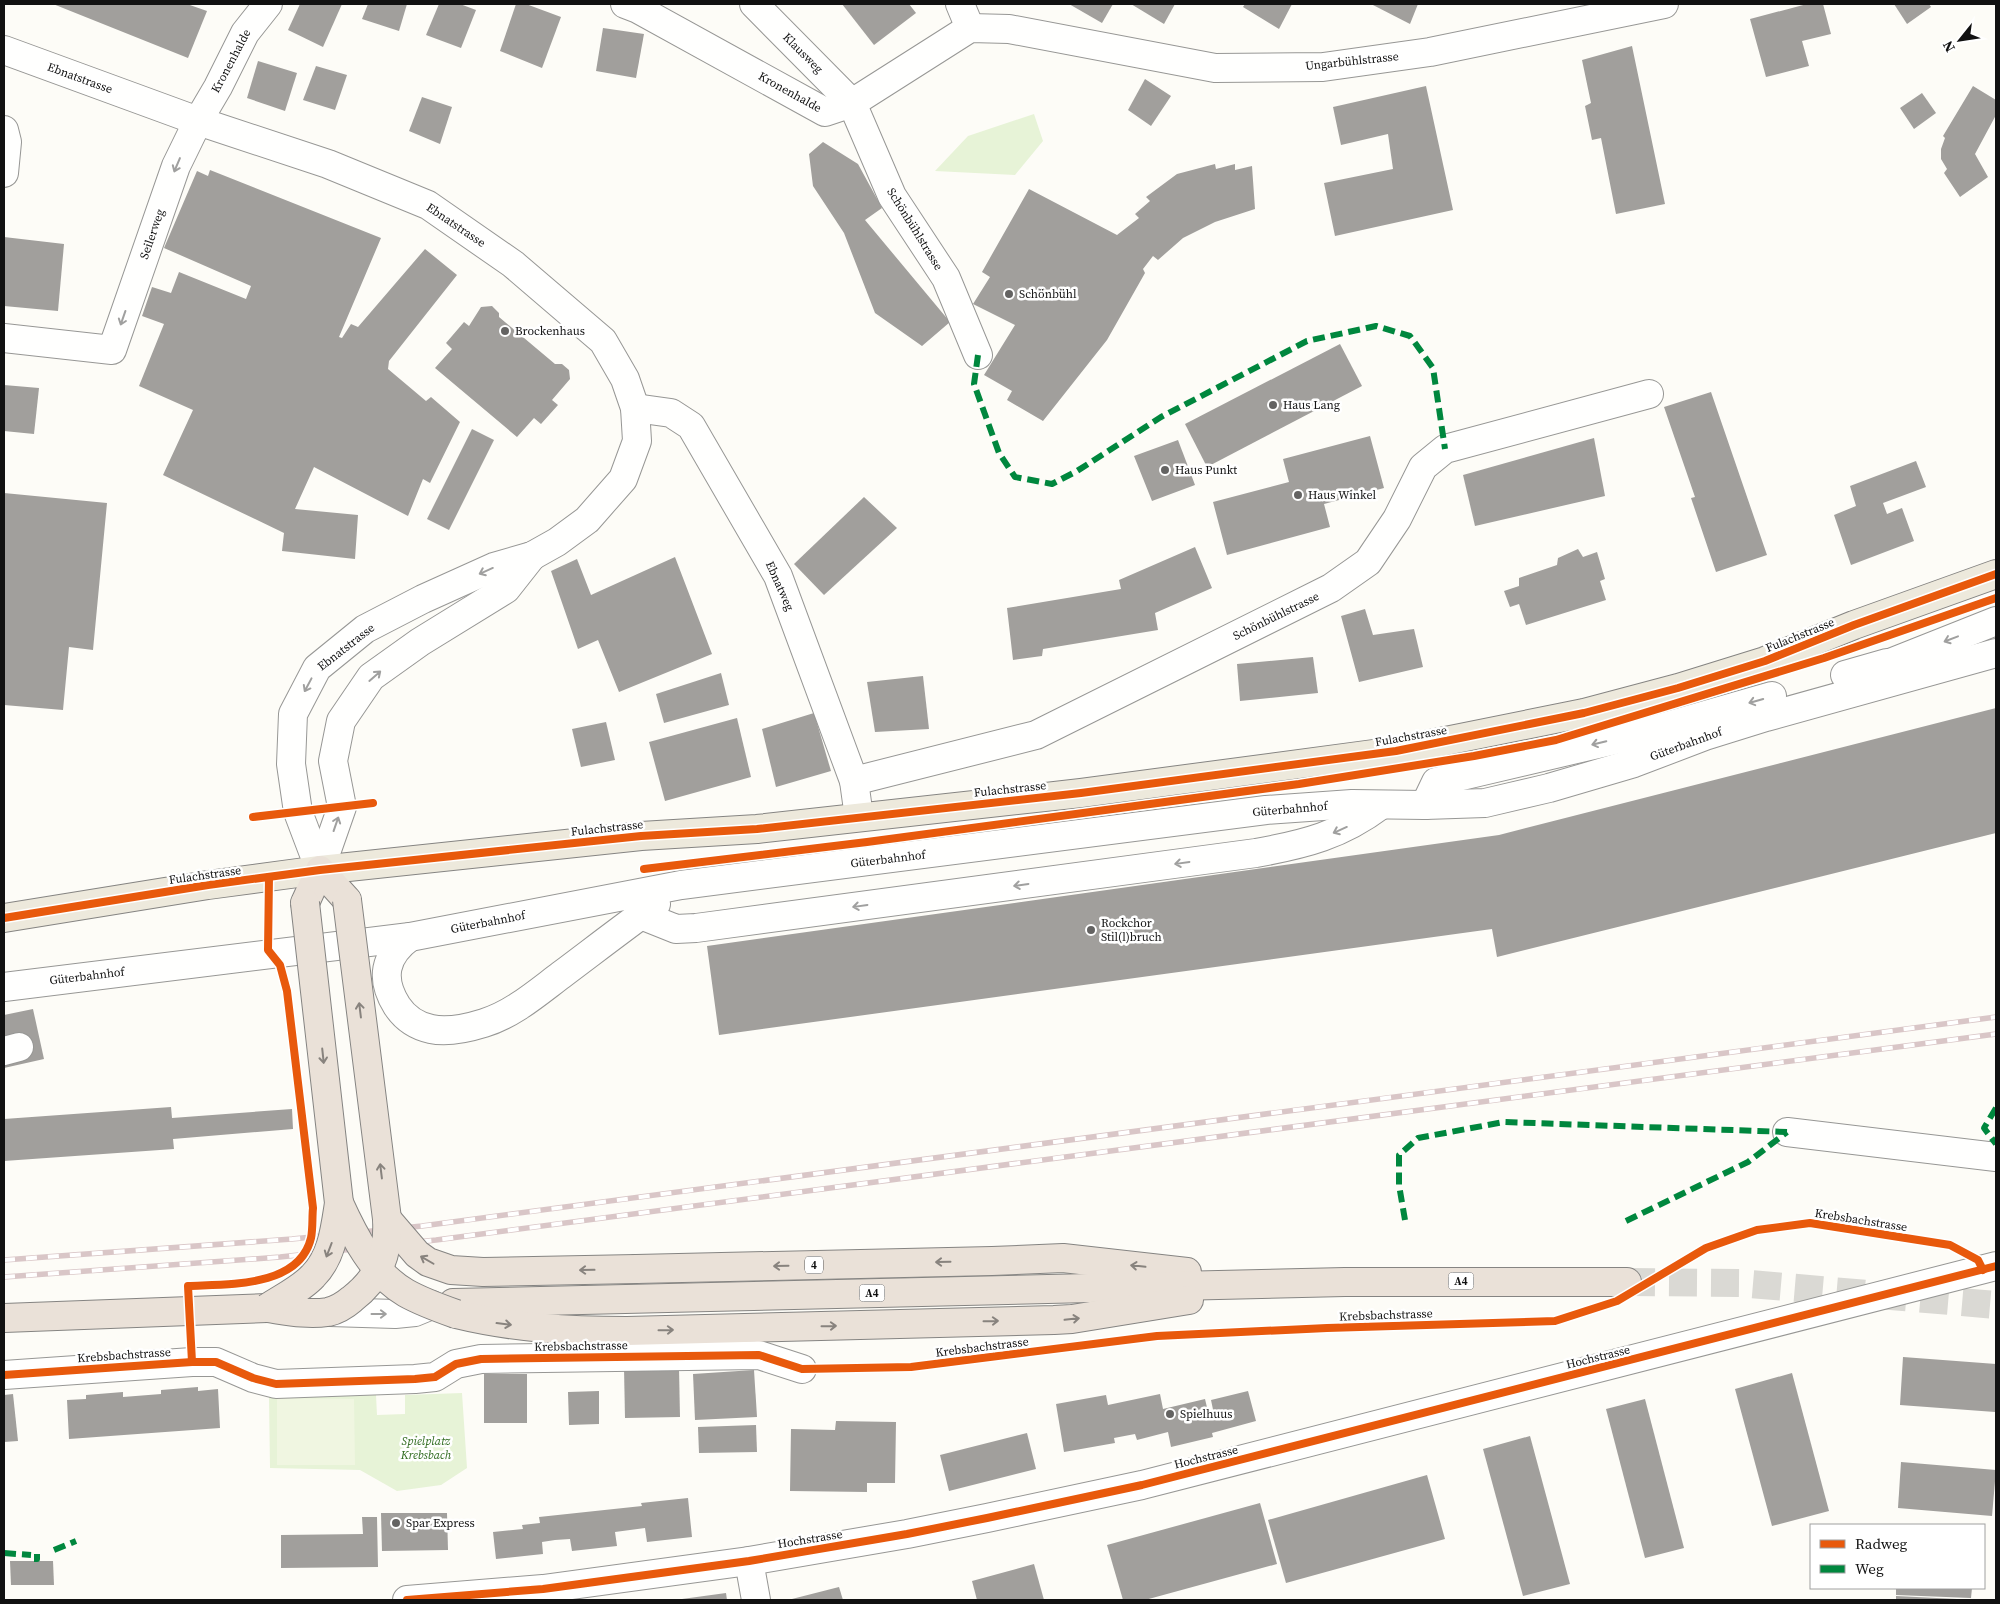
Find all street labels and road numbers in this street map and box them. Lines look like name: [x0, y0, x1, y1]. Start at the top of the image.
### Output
street label: Kronenhalde: [207, 26, 255, 96]
street label: Klausweg: [779, 29, 827, 77]
street label: Ungarbühlstrasse: [1304, 48, 1400, 74]
street label: Ebnatstrasse: [45, 59, 115, 97]
street label: Kronenhalde: [755, 68, 825, 116]
street label: Schönbühlstrasse: [883, 185, 947, 273]
street label: Ebnatstrasse: [423, 199, 489, 251]
street label: Seilerweg: [136, 207, 168, 261]
street label: Ebnatweg: [762, 559, 798, 613]
street label: Schönbühlstrasse: [1230, 588, 1322, 644]
street label: Fulachstrasse: [1763, 614, 1837, 656]
street label: Ebnatstrasse: [314, 620, 378, 674]
street label: Fulachstrasse: [1374, 722, 1448, 750]
street label: Güterbahnhof: [1648, 723, 1726, 764]
street label: Fulachstrasse: [973, 777, 1047, 801]
street label: Güterbahnhof: [1252, 798, 1330, 820]
street label: Fulachstrasse: [570, 816, 644, 840]
street label: Güterbahnhof: [849, 846, 928, 872]
street label: Fulachstrasse: [168, 862, 242, 888]
street label: Güterbahnhof: [449, 907, 528, 937]
street label: Güterbahnhof: [48, 963, 127, 989]
street label: Krebsbachstrasse: [1814, 1205, 1908, 1235]
road number: 4: [805, 1256, 823, 1274]
road number: A4: [1448, 1272, 1474, 1290]
road number: A4: [860, 1285, 884, 1302]
street label: Krebsbachstrasse: [1339, 1305, 1433, 1325]
street label: Krebsbachstrasse: [935, 1333, 1029, 1361]
street label: Krebsbachstrasse: [534, 1337, 628, 1355]
street label: Hochstrasse: [1564, 1341, 1632, 1373]
street label: Krebsbachstrasse: [77, 1344, 171, 1366]
street label: Hochstrasse: [1172, 1441, 1240, 1473]
street label: Hochstrasse: [776, 1526, 844, 1552]

